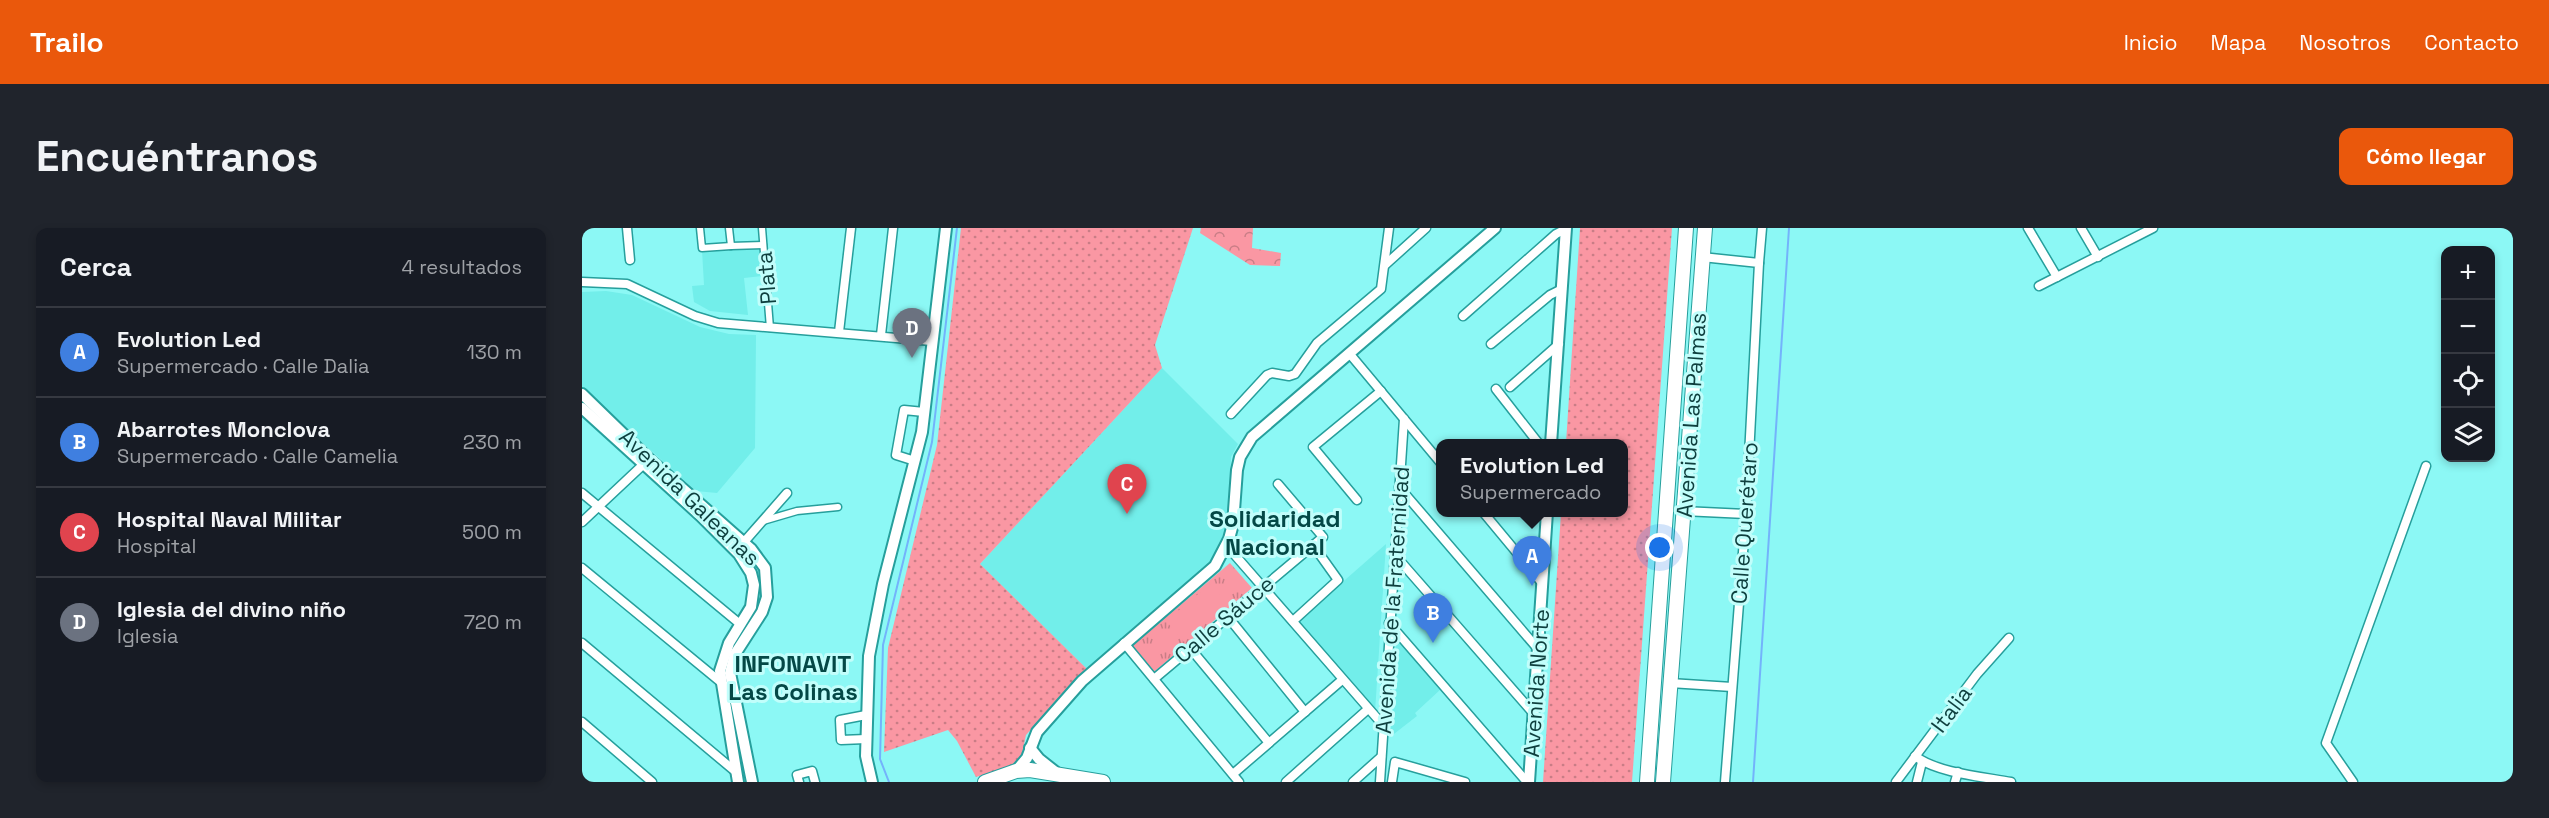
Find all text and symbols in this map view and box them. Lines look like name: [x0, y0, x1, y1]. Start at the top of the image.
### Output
text: Trailo: [30, 24, 104, 60]
text: Inicio: [2124, 29, 2178, 56]
text: Mapa: [2211, 29, 2266, 56]
text: Nosotros: [2299, 29, 2391, 56]
text: Contacto: [2424, 29, 2519, 56]
button: Cómo llegar: [2339, 128, 2513, 185]
text: Encuéntranos: [36, 130, 318, 183]
map controls: [2441, 246, 2495, 462]
button: +: [2441, 246, 2495, 300]
text: Cerca: [60, 250, 132, 284]
street label: Plata: [750, 250, 782, 306]
text: 4 resultados: [402, 254, 522, 280]
button: −: [2441, 300, 2495, 354]
pin: D: [892, 308, 932, 358]
street label: Avenida Las Palmas: [1670, 312, 1712, 518]
text: Evolution Led: [117, 325, 261, 353]
text: A: [73, 339, 86, 365]
text: 130 m: [466, 339, 522, 365]
text: Supermercado · Calle Dalia: [117, 353, 370, 379]
button: locate: [2441, 354, 2495, 408]
button: layers: [2441, 408, 2495, 462]
text: Abarrotes Monclova: [117, 415, 330, 443]
street label: Avenida Galeanas: [614, 423, 766, 571]
text: B: [73, 429, 86, 455]
text: 230 m: [463, 429, 522, 455]
popup: [1436, 439, 1628, 517]
street label: Calle Querétaro: [1724, 441, 1764, 605]
text: Supermercado · Calle Camelia: [117, 443, 398, 469]
text: Evolution Led: [1460, 451, 1604, 479]
pin: C: [1108, 464, 1146, 514]
street label: Avenida de la Fraternidad: [1369, 465, 1415, 735]
text: Supermercado: [1460, 479, 1601, 505]
district label: Solidaridad Nacional: [1209, 503, 1341, 562]
text: Hospital Naval Militar: [117, 505, 342, 533]
text: C: [73, 519, 86, 545]
text: 500 m: [462, 519, 522, 545]
text: Hospital: [117, 533, 196, 559]
your location: [1645, 533, 1674, 562]
pin: A: [1512, 536, 1552, 586]
street label: Calle Sáuce: [1168, 569, 1280, 669]
pin: B: [1414, 594, 1452, 643]
text: Iglesia del divino niño: [117, 595, 346, 623]
street label: Avenida Norte: [1517, 608, 1555, 758]
text: D: [73, 609, 86, 635]
text: 720 m: [464, 609, 522, 635]
text: Iglesia: [117, 623, 178, 649]
district label: INFONAVIT Las Colinas: [728, 648, 858, 707]
street label: Italia: [1924, 680, 1978, 738]

